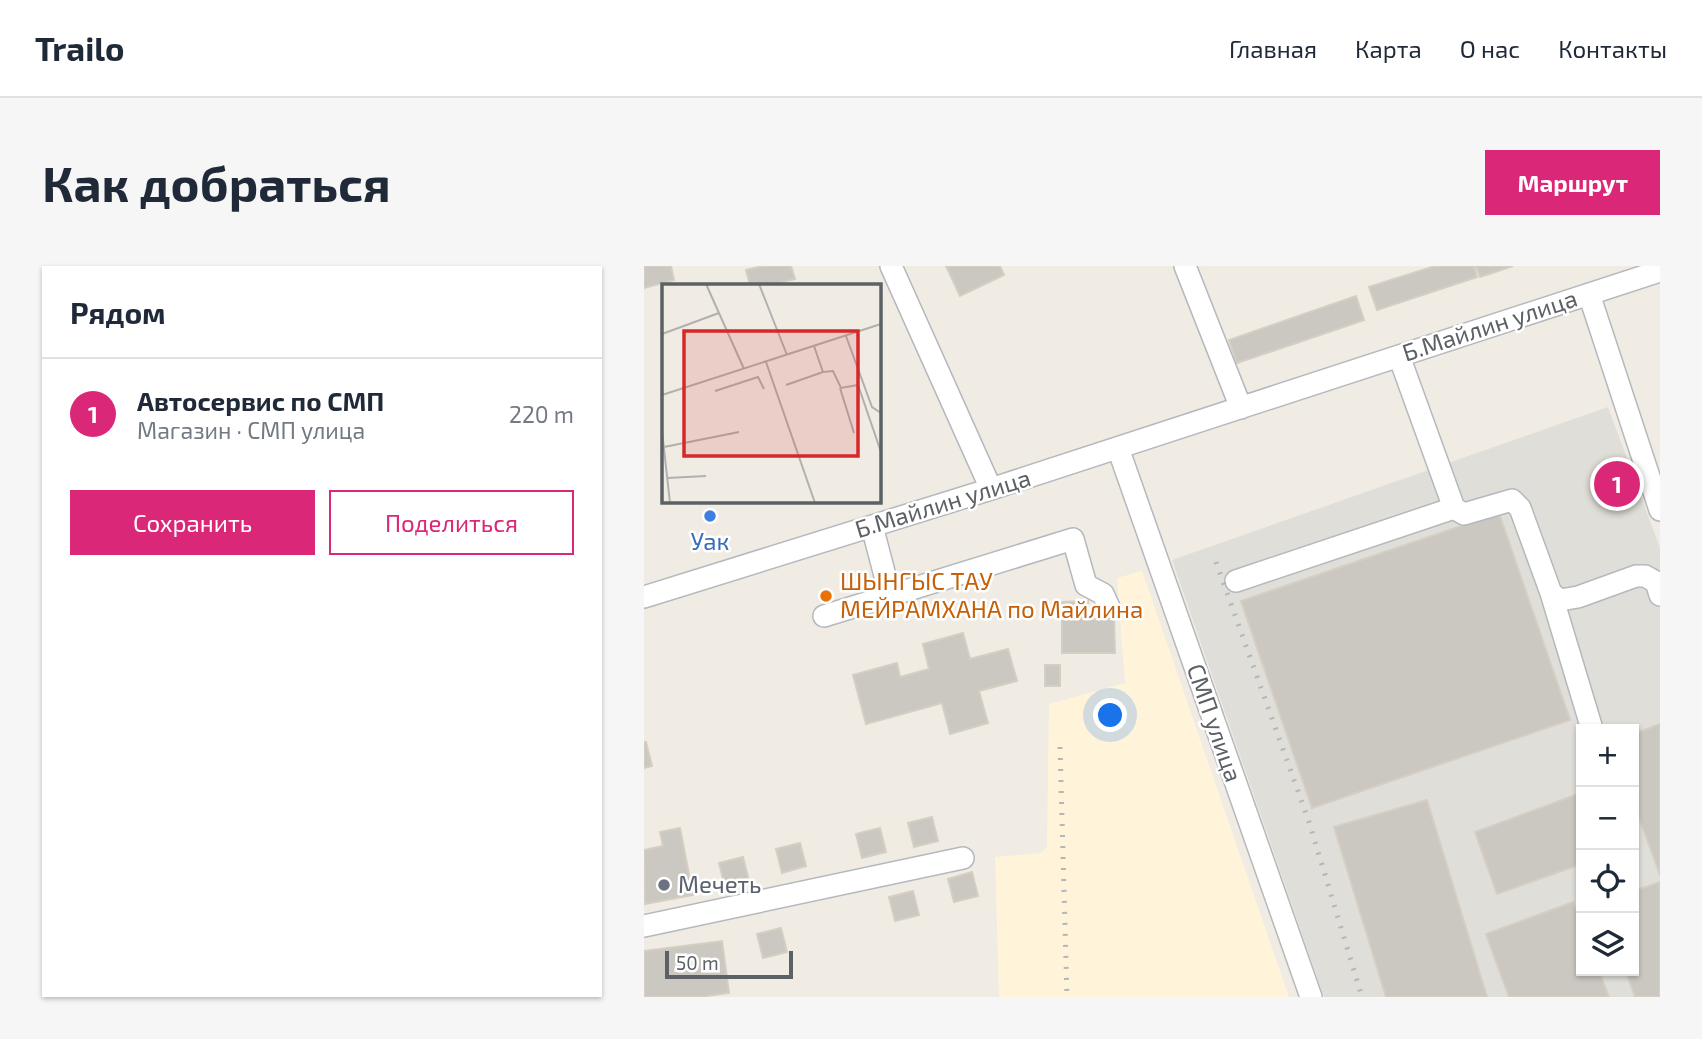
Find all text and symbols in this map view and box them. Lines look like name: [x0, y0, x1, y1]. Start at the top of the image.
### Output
text: Trailo: [35, 28, 125, 68]
text: Главная: [1229, 34, 1317, 63]
text: Карта: [1355, 34, 1422, 63]
text: О нас: [1460, 34, 1520, 63]
text: Контакты: [1558, 34, 1667, 63]
button: Маршрут: [1485, 150, 1660, 215]
text: Как добраться: [42, 153, 391, 212]
street label: Б.Майлин улица: [1398, 283, 1581, 367]
inset map: [662, 284, 880, 502]
text: Рядом: [70, 294, 166, 330]
text: Автосервис по СМП: [137, 385, 384, 416]
text: 1: [88, 400, 98, 428]
text: 220 m: [509, 400, 574, 428]
text: Магазин · СМП улица: [137, 416, 365, 444]
pin: 1: [1594, 458, 1640, 510]
street label: Б.Майлин улица: [851, 462, 1034, 544]
button: Сохранить: [70, 490, 315, 555]
button: Поделиться: [329, 490, 574, 555]
marker: Уак: [702, 508, 718, 524]
place label: Уак: [691, 526, 730, 555]
place label: ШЫНГЫС ТАУ МЕЙРАМХАНА по Майлина: [840, 566, 1143, 623]
marker: ШЫНГЫС ТАУ МЕЙРАМХАНА по Майлина: [818, 588, 834, 604]
street label: СМП улица: [1181, 660, 1249, 786]
your location: [1093, 698, 1127, 732]
map controls: [1576, 724, 1639, 976]
button: +: [1576, 724, 1639, 787]
button: −: [1576, 787, 1639, 850]
button: locate: [1576, 850, 1639, 913]
place label: Мечеть: [678, 869, 761, 898]
marker: Мечеть: [656, 877, 672, 893]
button: layers: [1576, 913, 1639, 976]
scale bar: [665, 948, 793, 980]
text: 50 m: [676, 951, 719, 974]

